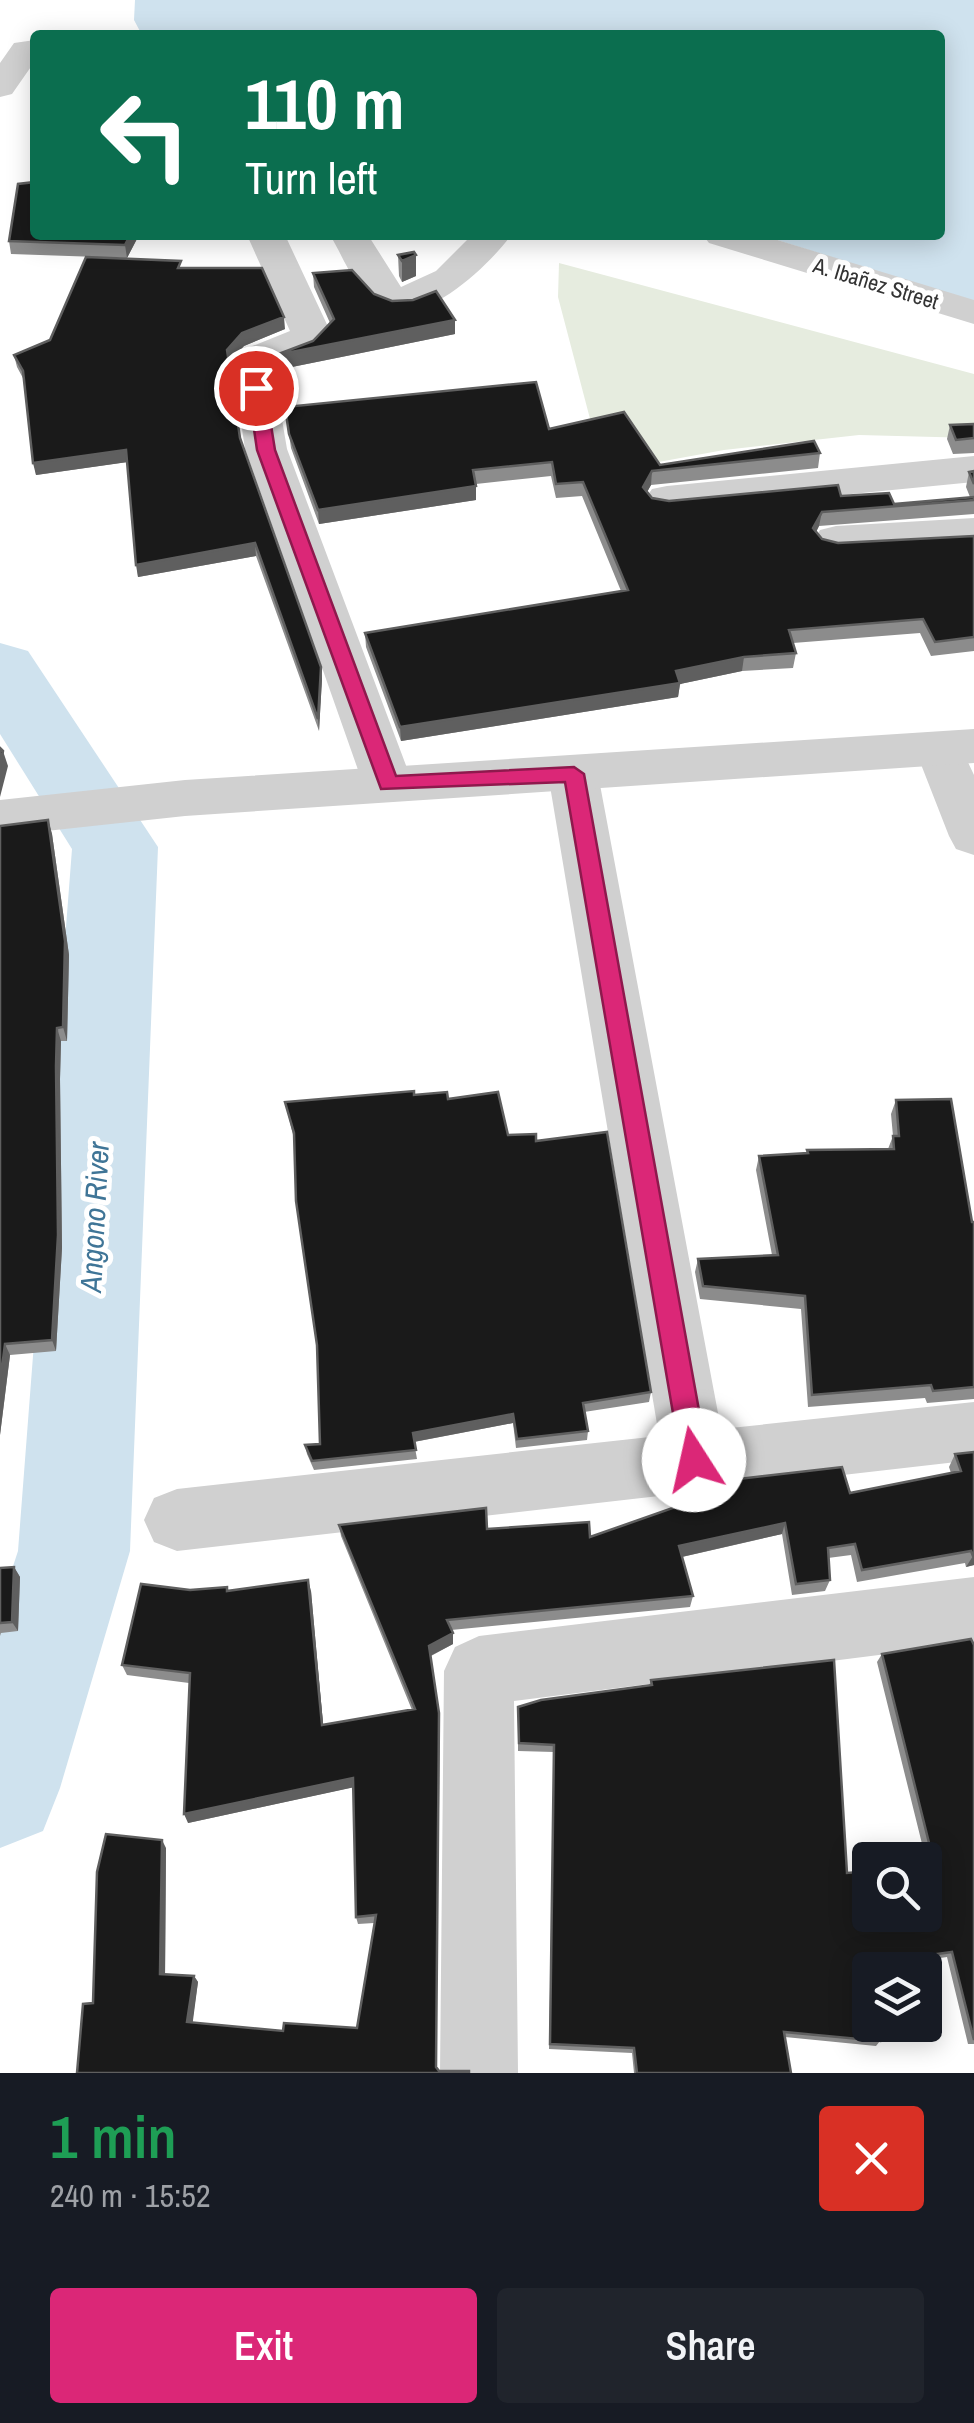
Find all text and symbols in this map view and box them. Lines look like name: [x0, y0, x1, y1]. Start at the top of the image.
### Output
text: 110 m: [245, 57, 405, 151]
icon: left: [80, 70, 210, 200]
text: Turn left: [245, 147, 377, 208]
street label: A. Ibañez Street: [809, 249, 942, 316]
pin: [214, 346, 299, 431]
icon: arrive: [229, 361, 284, 416]
water label: Angono River: [70, 1140, 118, 1295]
position arrow: [642, 1408, 746, 1512]
map controls: [852, 1842, 942, 2042]
button: search: [852, 1842, 942, 1932]
button: layers: [852, 1952, 942, 2042]
text: 1 min: [50, 2096, 177, 2177]
button: close: [819, 2106, 924, 2211]
text: 240 m · 15:52: [50, 2174, 210, 2217]
button: Exit: [50, 2288, 477, 2403]
button: Share: [497, 2288, 924, 2403]

